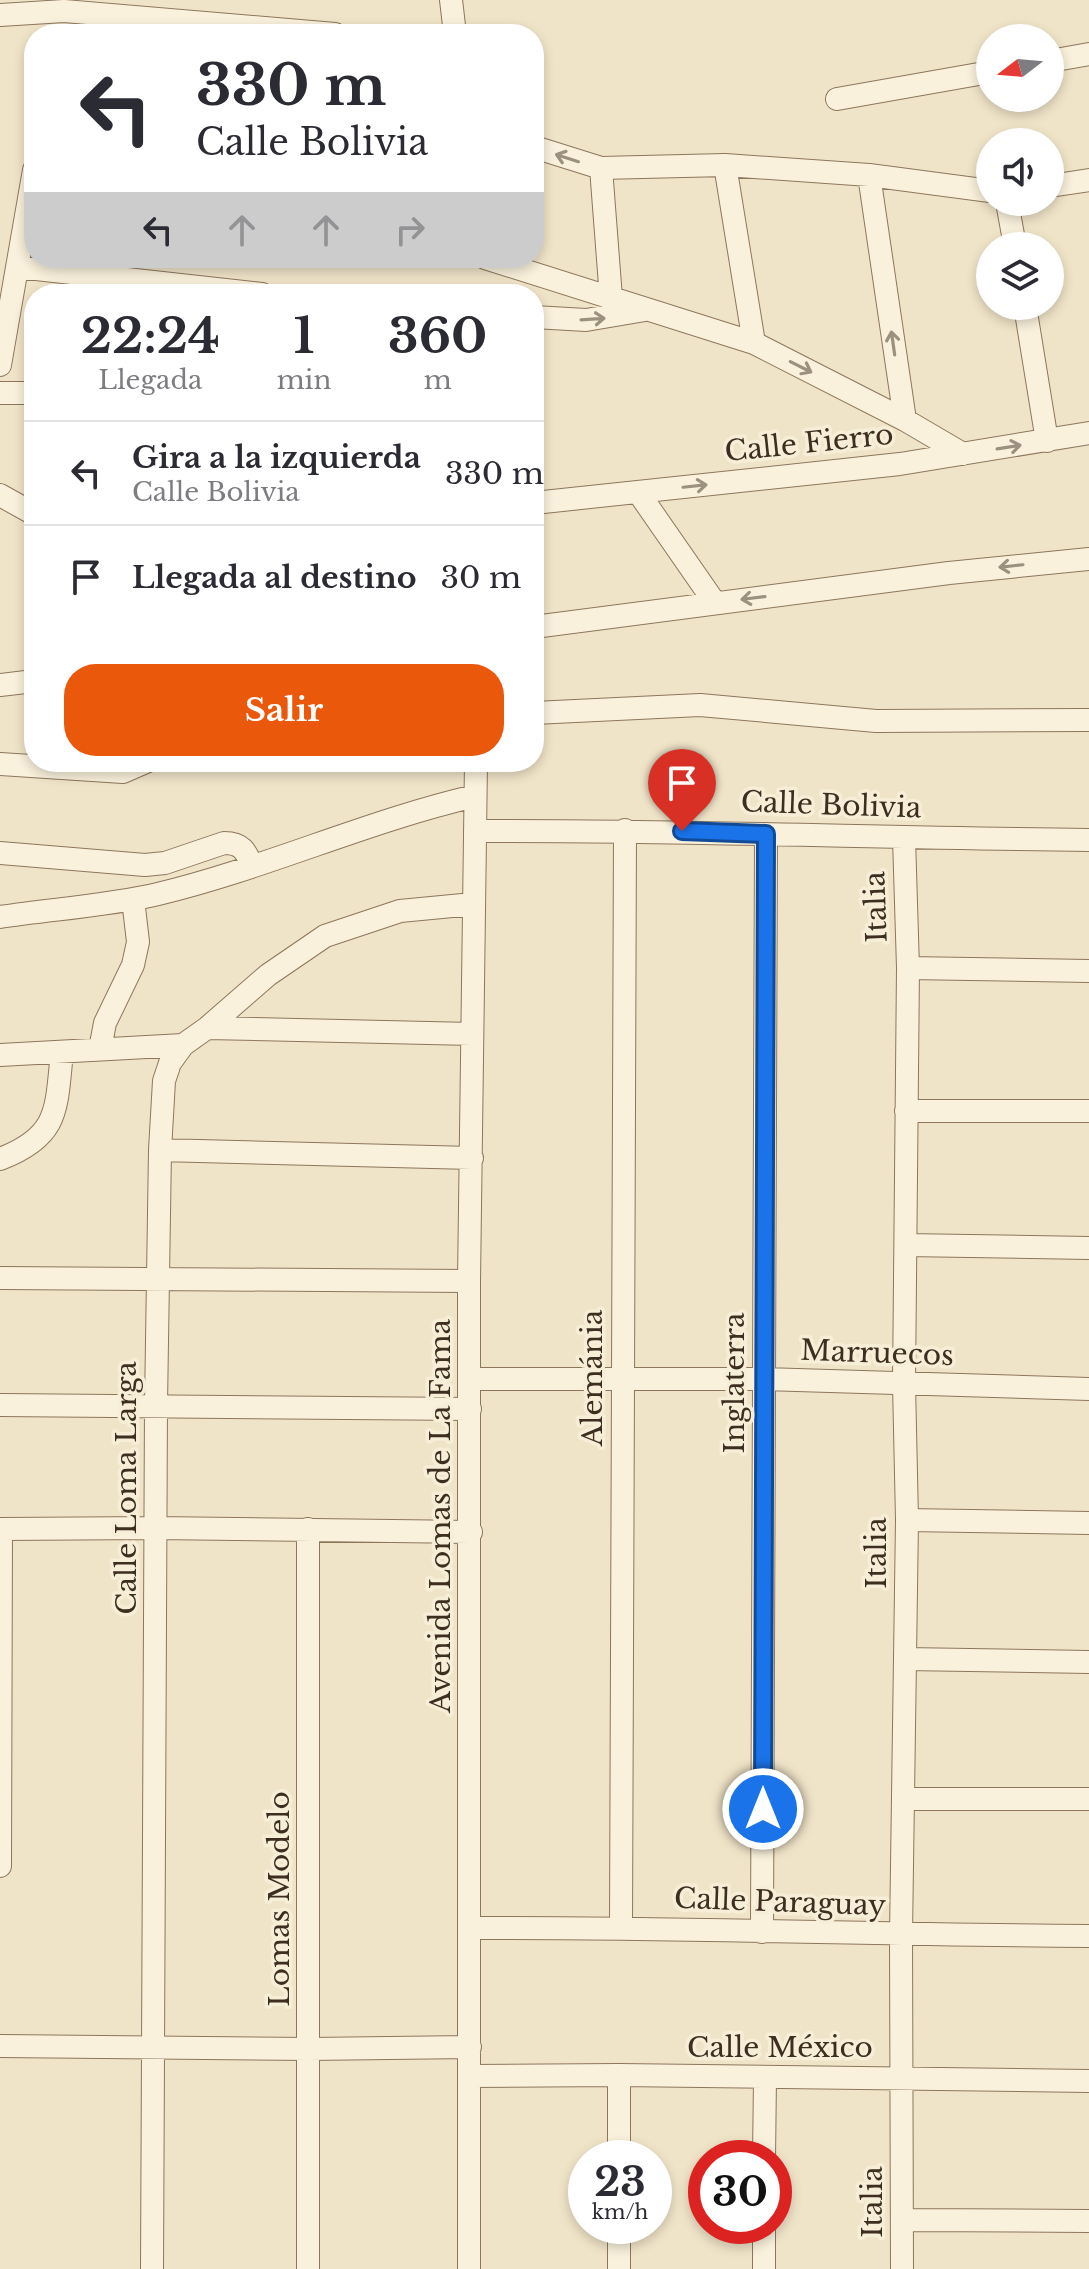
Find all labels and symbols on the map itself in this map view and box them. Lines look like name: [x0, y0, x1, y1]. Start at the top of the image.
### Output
north arrow: [976, 24, 1064, 112]
one-way arrow: [555, 149, 580, 164]
one-way arrow: [579, 311, 605, 326]
one-way arrow: [885, 330, 900, 356]
one-way arrow: [789, 360, 813, 376]
street label: Calle Fierro: [723, 417, 895, 469]
one-way arrow: [995, 439, 1021, 454]
one-way arrow: [681, 478, 708, 493]
one-way arrow: [998, 559, 1025, 574]
one-way arrow: [741, 591, 766, 606]
pin: [648, 749, 716, 831]
street label: Calle Bolivia: [740, 784, 922, 826]
street label: Italia: [857, 870, 895, 943]
street label: Alemánia: [575, 1309, 610, 1447]
street label: Inglaterra: [717, 1312, 752, 1454]
street label: Avenida Lomas de La Fama: [423, 1319, 458, 1714]
street label: Marruecos: [800, 1333, 954, 1373]
street label: Calle Loma Larga: [109, 1361, 144, 1615]
street label: Italia: [859, 1517, 894, 1589]
position arrow: [721, 1767, 805, 1851]
street label: Lomas Modelo: [262, 1791, 297, 2007]
street label: Calle Paraguay: [674, 1881, 887, 1923]
street label: Calle México: [687, 2030, 873, 2065]
speed limit sign: 30: [688, 2140, 792, 2244]
street label: Italia: [855, 2166, 890, 2238]

